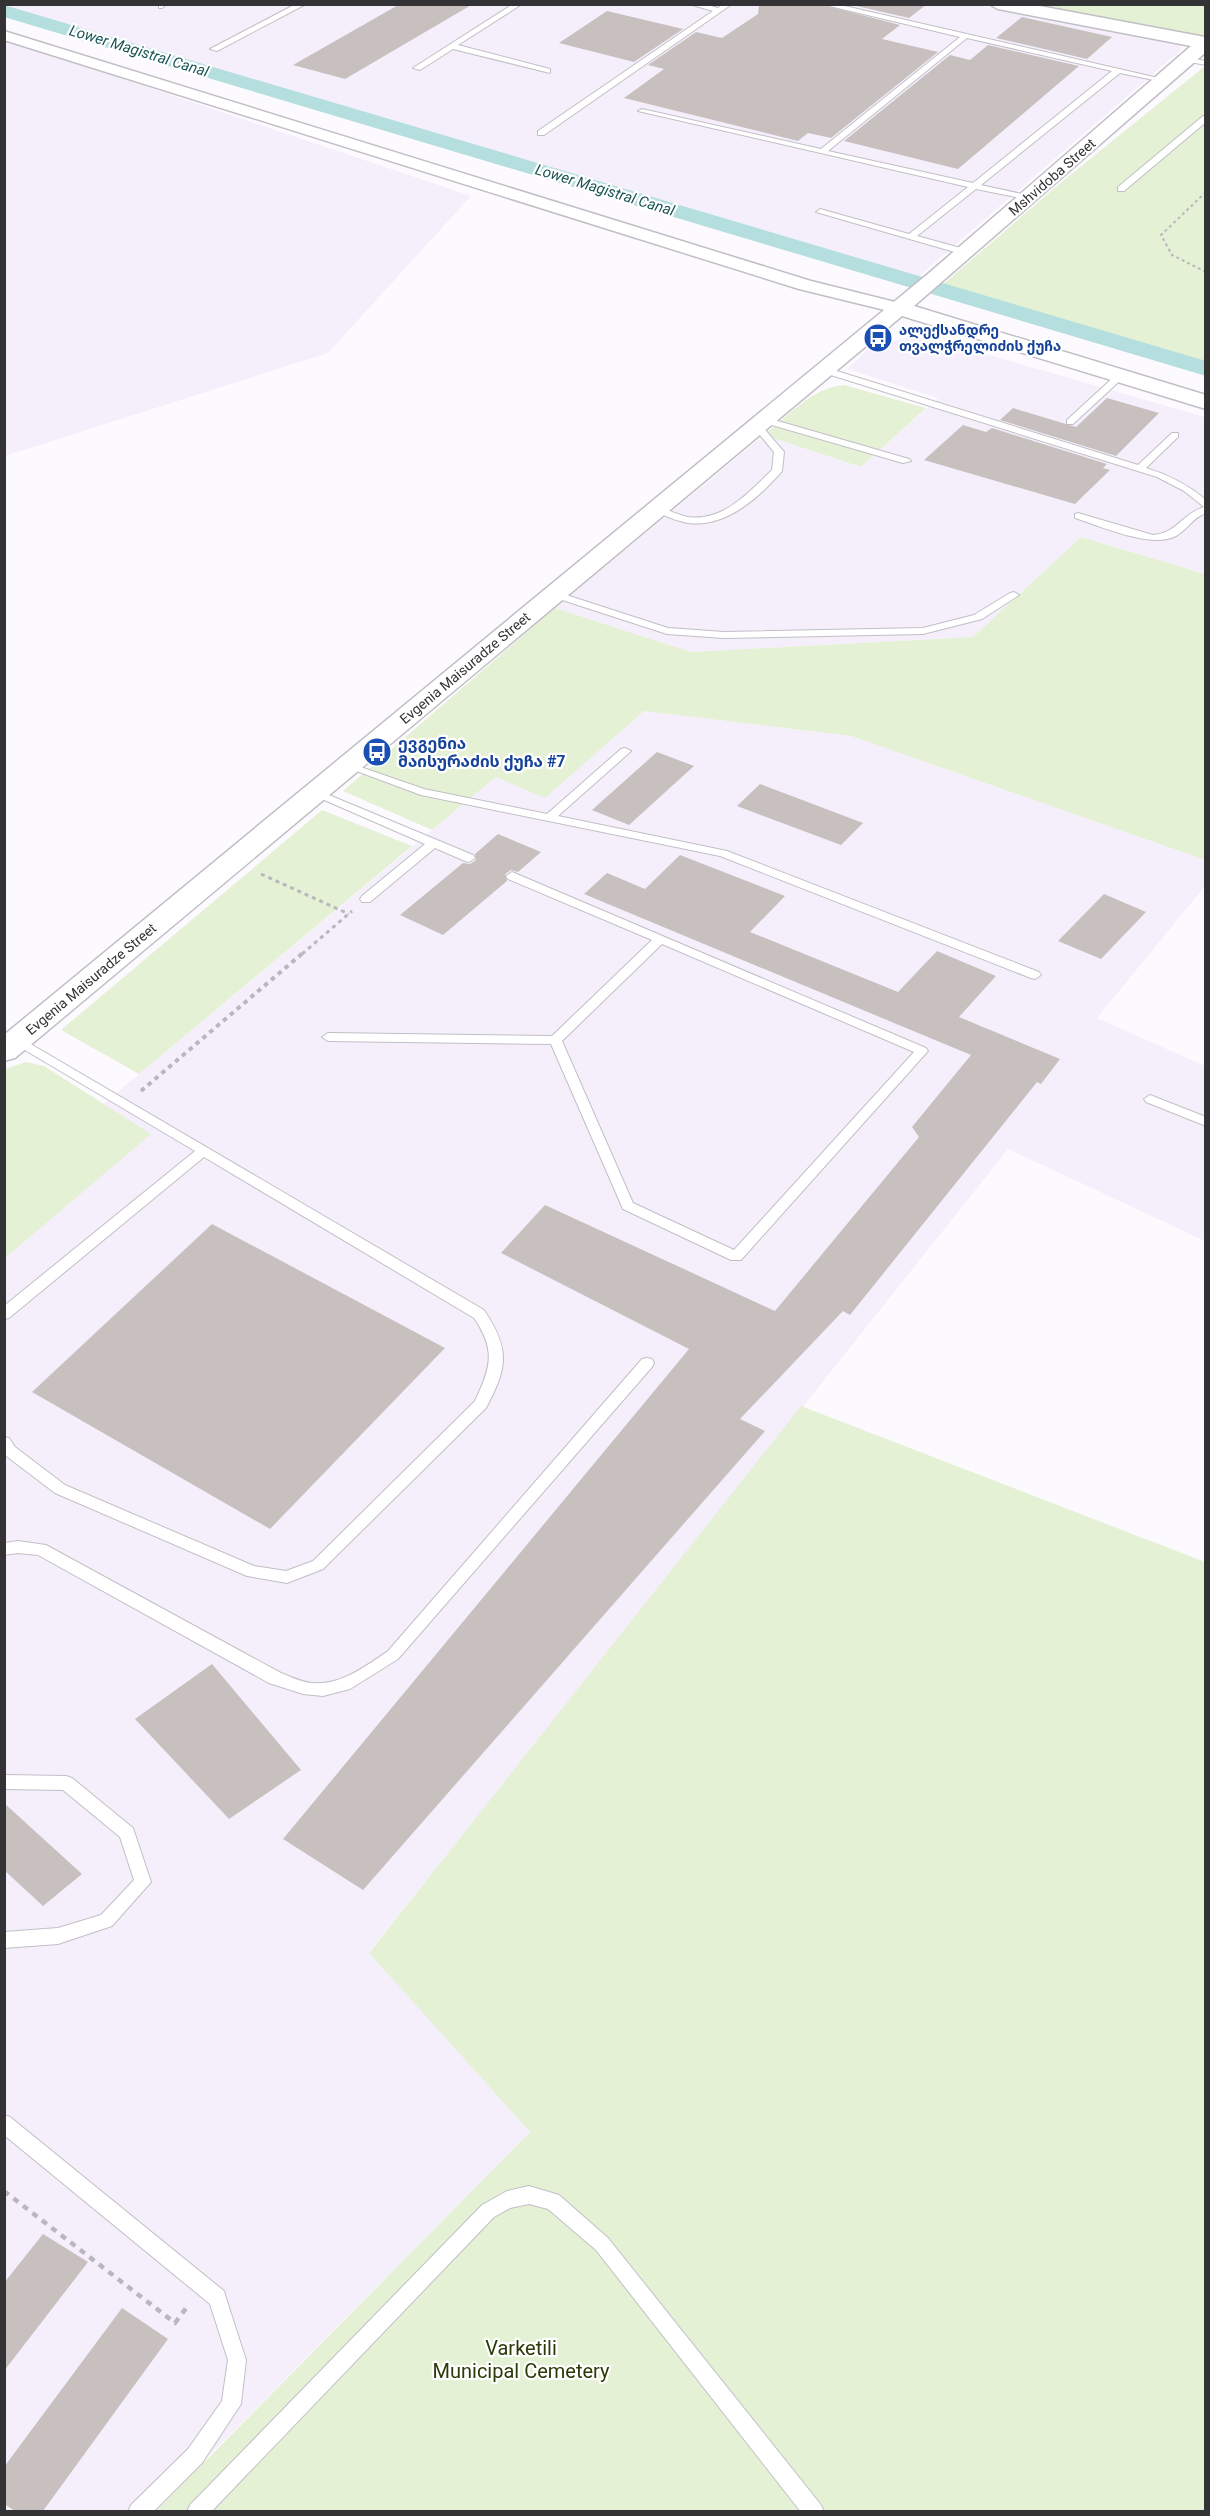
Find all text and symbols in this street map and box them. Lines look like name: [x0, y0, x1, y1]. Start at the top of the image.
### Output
water label: Lower Magistral Canal: [67, 21, 211, 81]
street label: Mshvidoba Street: [1006, 135, 1099, 219]
water label: Lower Magistral Canal: [533, 160, 677, 220]
bus stop icon: ალექსანდრე თვალჭრელიძის ქუჩა: [862, 322, 894, 354]
place label: ალექსანდრე თვალჭრელიძის ქუჩა: [899, 322, 1061, 355]
street label: Evgenia Maisuradze Street: [397, 609, 534, 727]
place label: ევგენია მაისურაძის ქუჩა #7: [398, 734, 566, 771]
bus stop icon: ევგენია მაისურაძის ქუჩა #7: [361, 736, 393, 768]
street label: Evgenia Maisuradze Street: [23, 920, 160, 1038]
park label: Varketili Municipal Cemetery: [433, 2336, 610, 2383]

